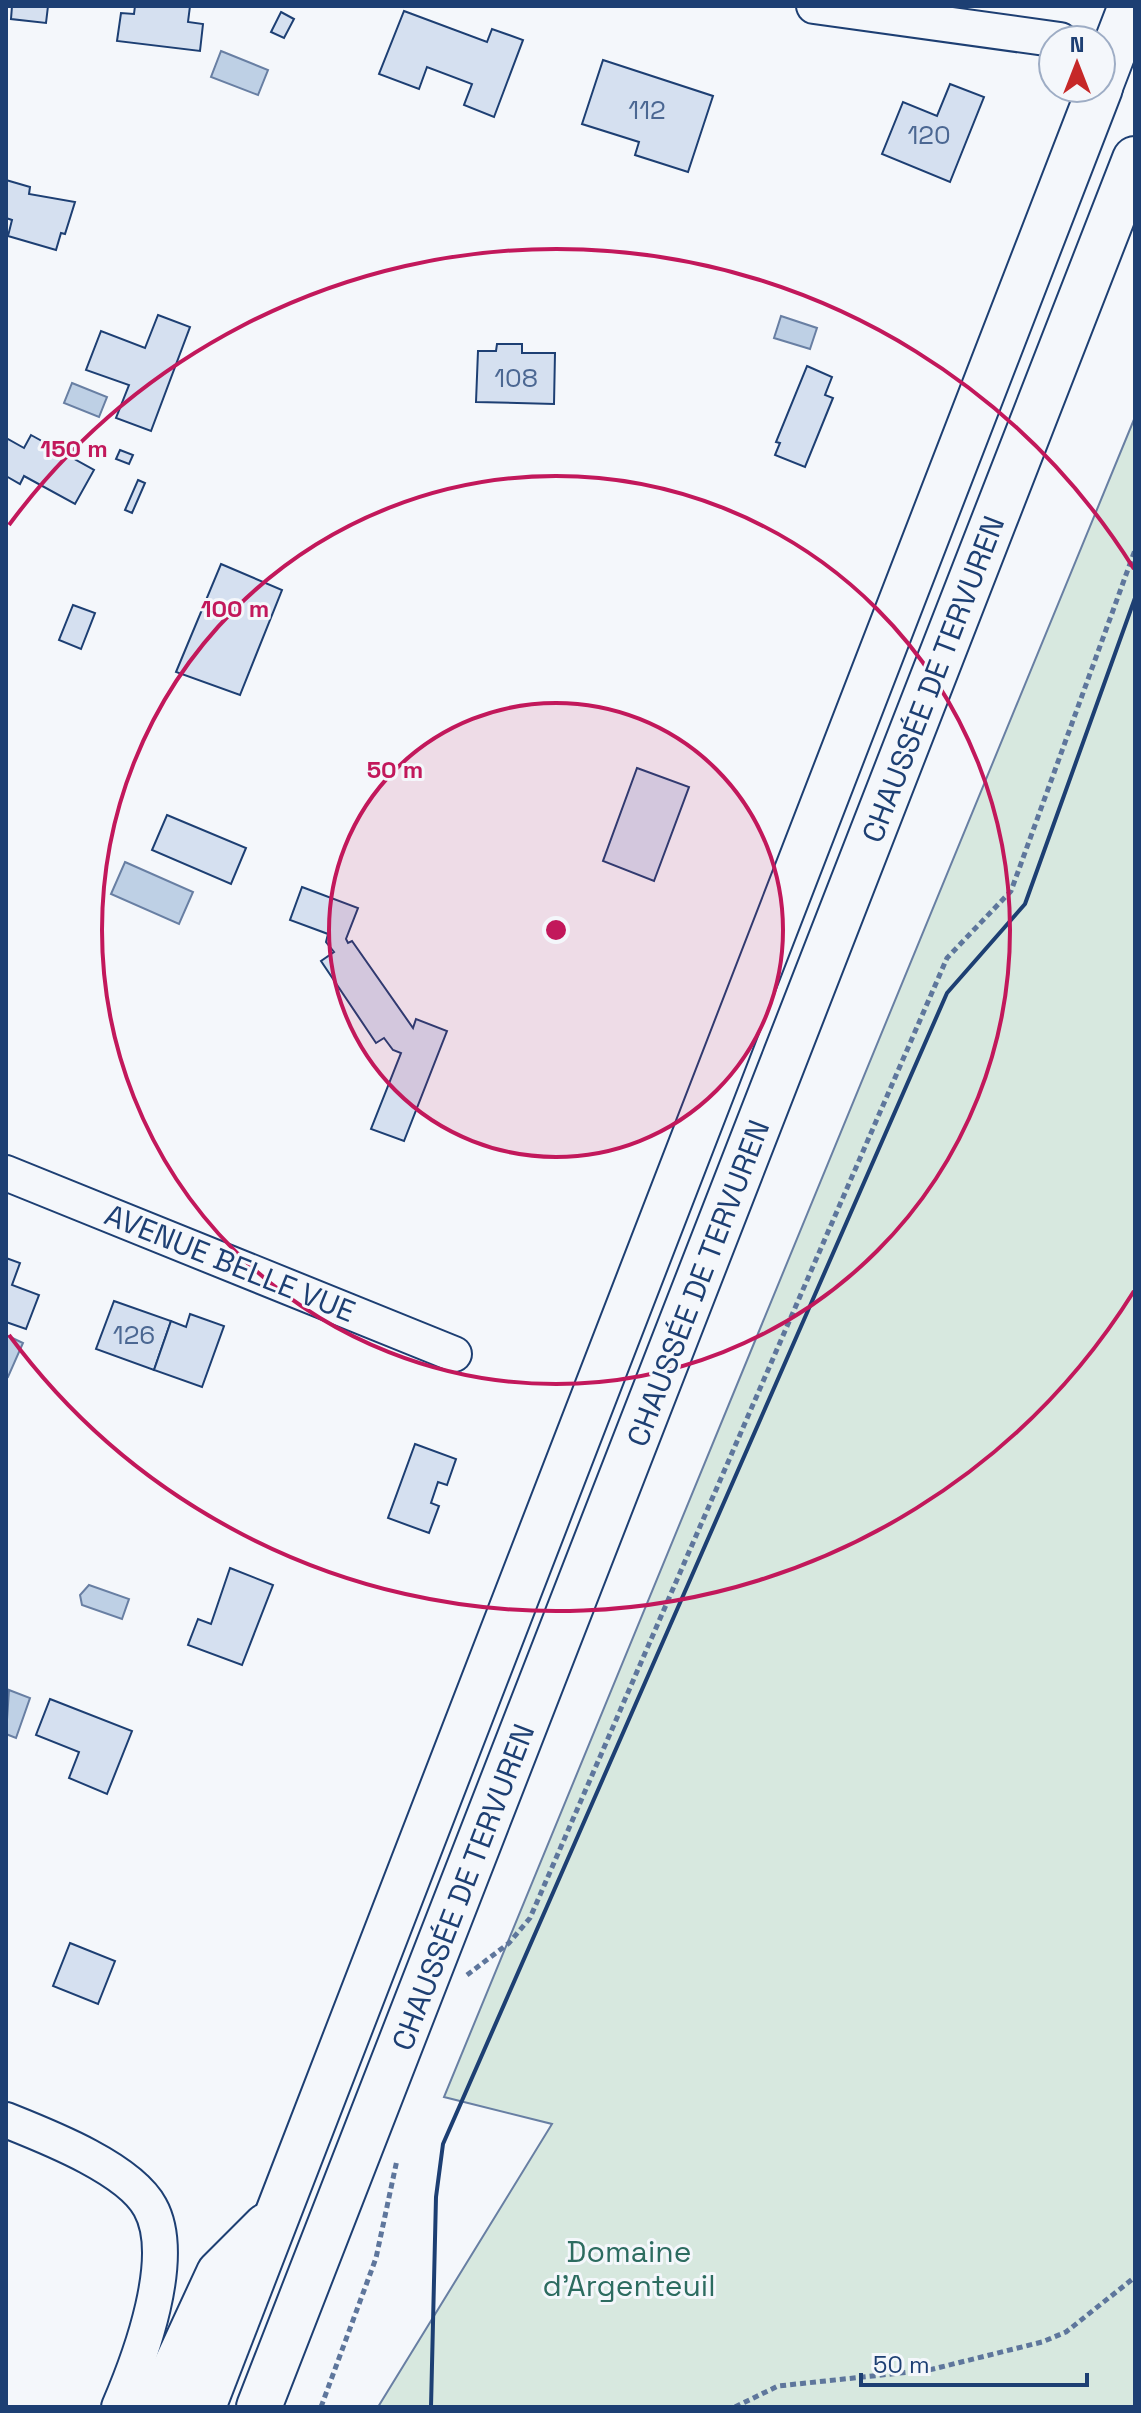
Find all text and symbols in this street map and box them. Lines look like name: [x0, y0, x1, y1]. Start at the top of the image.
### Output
north arrow: [1037, 24, 1117, 104]
text: N: [1070, 30, 1084, 58]
house number: 112: [628, 93, 666, 127]
house number: 120: [907, 118, 951, 152]
house number: 108: [494, 361, 538, 395]
text: 150 m: [40, 433, 108, 464]
street label: CHAUSSÉE DE TERVUREN: [853, 510, 1013, 848]
text: 100 m: [201, 593, 269, 624]
text: 50 m: [367, 754, 423, 785]
centre of rings: [542, 916, 570, 944]
street label: CHAUSSÉE DE TERVUREN: [618, 1114, 778, 1452]
street label: AVENUE BELLE VUE: [99, 1195, 361, 1331]
house number: 126: [113, 1318, 155, 1352]
street label: CHAUSSÉE DE TERVUREN: [383, 1718, 543, 2056]
park label: Domaine d'Argenteuil: [543, 2232, 716, 2305]
scale bar: [861, 2337, 1087, 2387]
text: 50 m: [873, 2349, 930, 2380]

